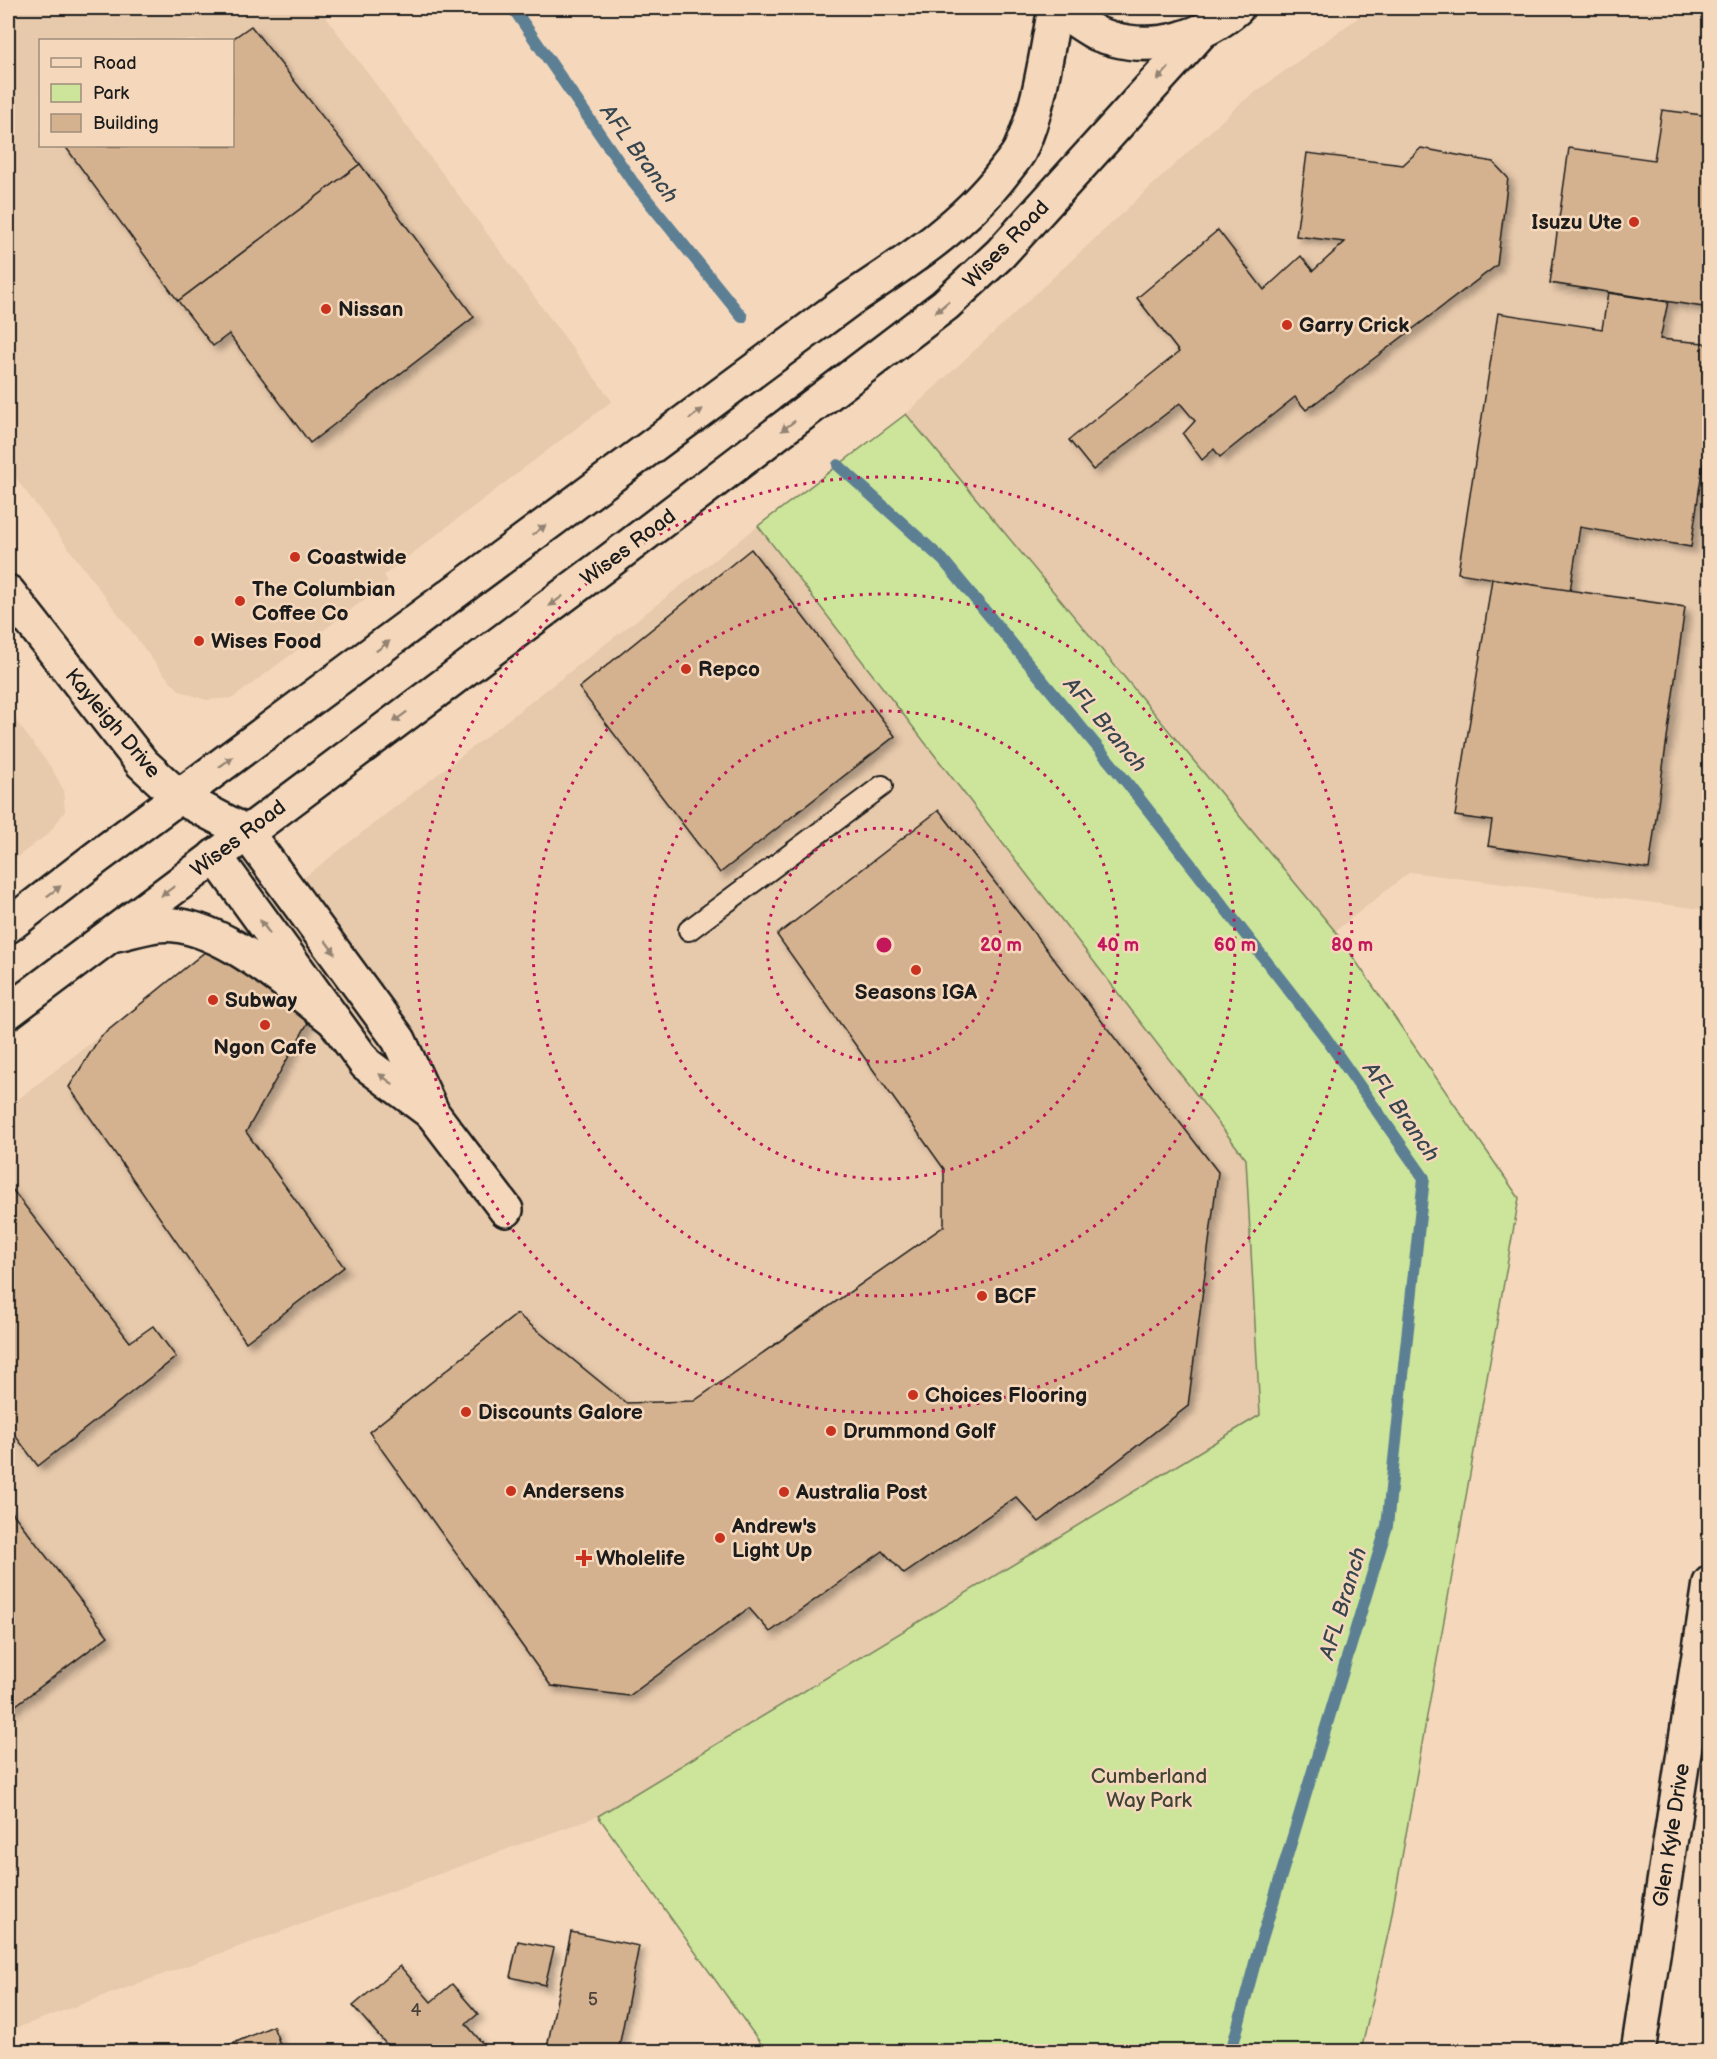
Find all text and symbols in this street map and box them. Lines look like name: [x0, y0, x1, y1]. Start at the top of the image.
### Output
legend: [39, 39, 234, 147]
text: Road: [93, 53, 137, 74]
one-way arrow: [1157, 66, 1170, 81]
text: Park: [93, 83, 129, 104]
water label: AFL Branch: [593, 98, 684, 209]
text: Building: [93, 113, 159, 134]
street label: Wises Road: [958, 195, 1055, 294]
place label: Isuzu Ute: [1531, 210, 1622, 235]
marker: Isuzu Ute: [1627, 215, 1641, 229]
place label: Nissan: [338, 297, 403, 322]
one-way arrow: [935, 300, 950, 313]
marker: Nissan: [319, 302, 333, 316]
place label: Garry Crick: [1299, 313, 1409, 338]
marker: Garry Crick: [1280, 318, 1294, 332]
one-way arrow: [688, 408, 704, 420]
one-way arrow: [780, 419, 795, 431]
street label: Wises Road: [576, 503, 681, 591]
one-way arrow: [531, 524, 547, 536]
place label: Coastwide: [307, 545, 407, 570]
marker: Coastwide: [288, 550, 302, 564]
place label: The Columbian Coffee Co: [252, 577, 396, 626]
marker: The Columbian Coffee Co: [233, 594, 247, 608]
one-way arrow: [549, 595, 565, 607]
place label: Wises Food: [211, 629, 322, 654]
marker: Wises Food: [192, 634, 206, 648]
one-way arrow: [375, 641, 390, 653]
place label: Repco: [698, 657, 760, 682]
marker: Repco: [679, 662, 693, 676]
street label: Kayleigh Drive: [60, 663, 166, 783]
water label: AFL Branch: [1057, 671, 1152, 778]
one-way arrow: [392, 711, 408, 723]
one-way arrow: [219, 757, 234, 769]
street label: Wises Road: [186, 794, 291, 882]
one-way arrow: [46, 884, 62, 897]
one-way arrow: [161, 885, 177, 897]
one-way arrow: [260, 919, 272, 934]
centre of rings: [874, 935, 894, 955]
text: 20 m: [980, 935, 1022, 956]
text: 40 m: [1097, 935, 1139, 956]
text: 60 m: [1214, 935, 1256, 956]
text: 80 m: [1331, 935, 1373, 956]
one-way arrow: [324, 939, 336, 954]
marker: Seasons IGA: [909, 963, 923, 977]
place label: Seasons IGA: [855, 980, 977, 1005]
place label: Subway: [225, 988, 297, 1013]
marker: Subway: [206, 993, 220, 1007]
marker: Ngon Cafe: [258, 1018, 272, 1032]
place label: Ngon Cafe: [213, 1035, 317, 1060]
water label: AFL Branch: [1356, 1056, 1445, 1167]
one-way arrow: [378, 1073, 394, 1085]
place label: BCF: [994, 1284, 1037, 1309]
marker: BCF: [975, 1289, 989, 1303]
place label: Choices Flooring: [925, 1383, 1087, 1408]
marker: Choices Flooring: [906, 1388, 920, 1402]
place label: Discounts Galore: [478, 1400, 643, 1425]
marker: Discounts Galore: [459, 1405, 473, 1419]
place label: Drummond Golf: [843, 1419, 997, 1444]
marker: Drummond Golf: [824, 1424, 838, 1438]
place label: Andersens: [522, 1479, 624, 1504]
place label: Australia Post: [795, 1480, 927, 1505]
marker: Andersens: [504, 1484, 518, 1498]
marker: Australia Post: [777, 1485, 791, 1499]
place label: Andrew's Light Up: [731, 1514, 816, 1563]
marker: Andrew's Light Up: [713, 1531, 727, 1545]
water label: AFL Branch: [1313, 1544, 1373, 1664]
place label: Wholelife: [596, 1546, 685, 1571]
marker: Wholelife: [577, 1551, 591, 1565]
street label: Glen Kyle Drive: [1648, 1762, 1695, 1909]
park label: Cumberland Way Park: [1091, 1764, 1207, 1813]
house number: 5: [588, 1989, 598, 2010]
house number: 4: [411, 2000, 422, 2021]

